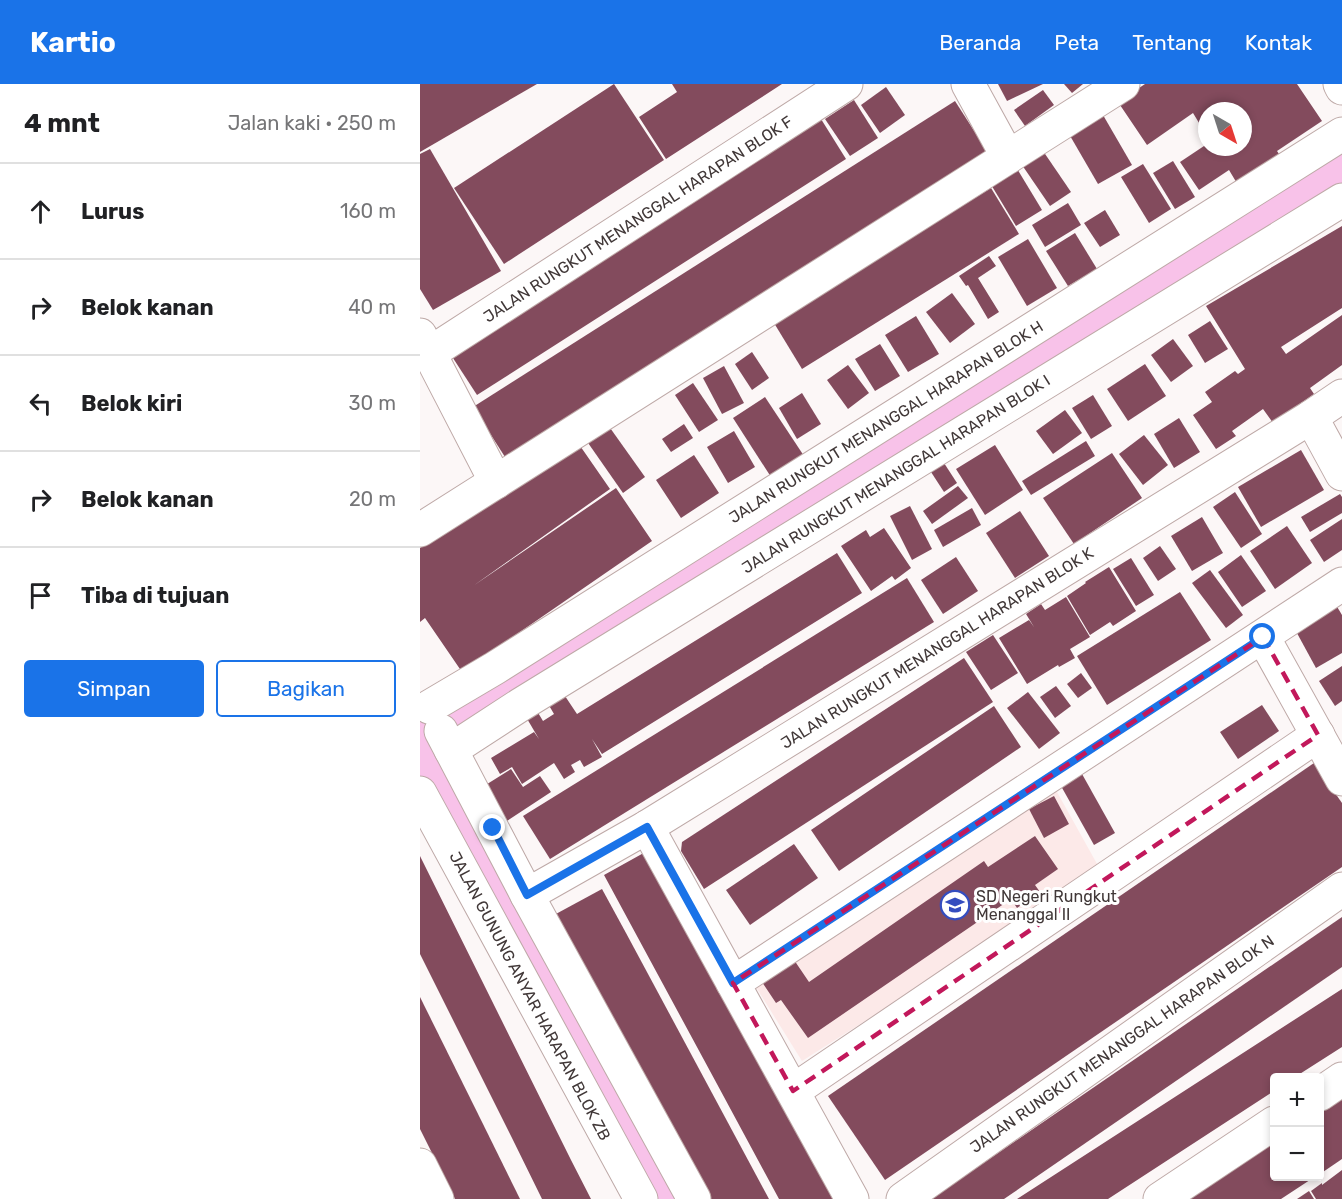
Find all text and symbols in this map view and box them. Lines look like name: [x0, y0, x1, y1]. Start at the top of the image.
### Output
text: Kartio: [30, 26, 116, 59]
text: Beranda: [939, 30, 1021, 55]
text: Peta: [1054, 30, 1099, 55]
text: Tentang: [1132, 30, 1212, 55]
text: Kontak: [1245, 30, 1312, 55]
north arrow: [1198, 102, 1252, 156]
text: 4 mnt: [24, 108, 100, 139]
text: Jalan kaki · 250 m: [228, 111, 396, 135]
street label: JALAN RUNGKUT MENANGGAL HARAPAN BLOK F: [480, 112, 796, 326]
icon: ahead: [24, 195, 57, 228]
text: Lurus: [81, 198, 144, 225]
text: 160 m: [340, 199, 396, 223]
icon: right: [24, 291, 57, 324]
text: Belok kanan: [81, 294, 214, 321]
text: 40 m: [348, 295, 396, 319]
street label: JALAN RUNGKUT MENANGGAL HARAPAN BLOK H: [725, 317, 1047, 527]
street label: JALAN RUNGKUT MENANGGAL HARAPAN BLOK I: [738, 371, 1054, 577]
icon: left: [24, 387, 57, 420]
text: Belok kiri: [81, 390, 182, 417]
text: 30 m: [349, 391, 396, 415]
icon: right: [24, 483, 57, 516]
text: Belok kanan: [81, 486, 214, 513]
text: 20 m: [349, 487, 396, 511]
street label: JALAN RUNGKUT MENANGGAL HARAPAN BLOK K: [777, 543, 1097, 753]
icon: arrive: [24, 579, 57, 612]
text: Tiba di tujuan: [81, 582, 229, 609]
route start: [1249, 623, 1275, 649]
button: Simpan: [24, 660, 204, 717]
button: Bagikan: [216, 660, 396, 717]
route end: [479, 814, 505, 840]
street label: JALAN GUNUNG ANYAR HARAPAN BLOK ZB: [445, 848, 615, 1144]
place label: SD Negeri Rungkut Menanggal II: [976, 887, 1117, 924]
school or university icon: SD Negeri Rungkut Menanggal II: [939, 889, 971, 921]
street label: JALAN RUNGKUT MENANGGAL HARAPAN BLOK N: [966, 931, 1278, 1157]
map controls: [1270, 1073, 1324, 1181]
button: +: [1270, 1073, 1324, 1127]
button: −: [1270, 1127, 1324, 1181]

